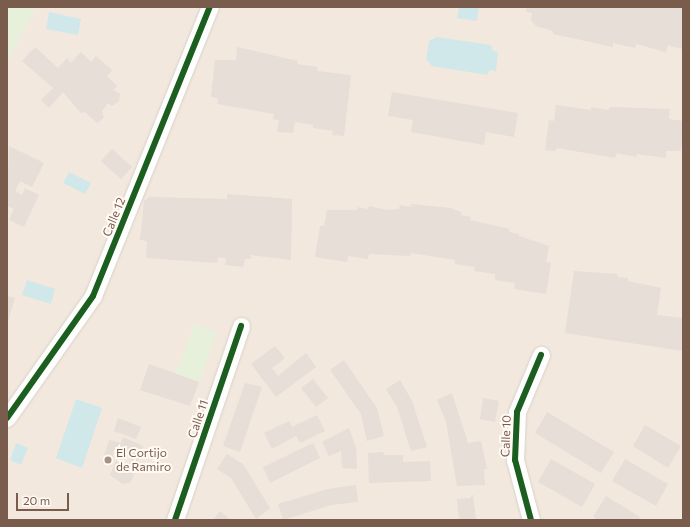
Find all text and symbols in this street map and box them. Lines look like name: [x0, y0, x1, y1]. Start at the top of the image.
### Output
street label: Calle 12: [100, 195, 128, 239]
street label: Calle 11: [185, 398, 211, 440]
street label: Calle 10: [498, 415, 514, 457]
place label: El Cortijo de Ramiro: [116, 446, 171, 474]
marker: El Cortijo de Ramiro: [103, 455, 113, 465]
scale bar: [18, 485, 71, 511]
text: 20 m: [23, 493, 50, 507]

